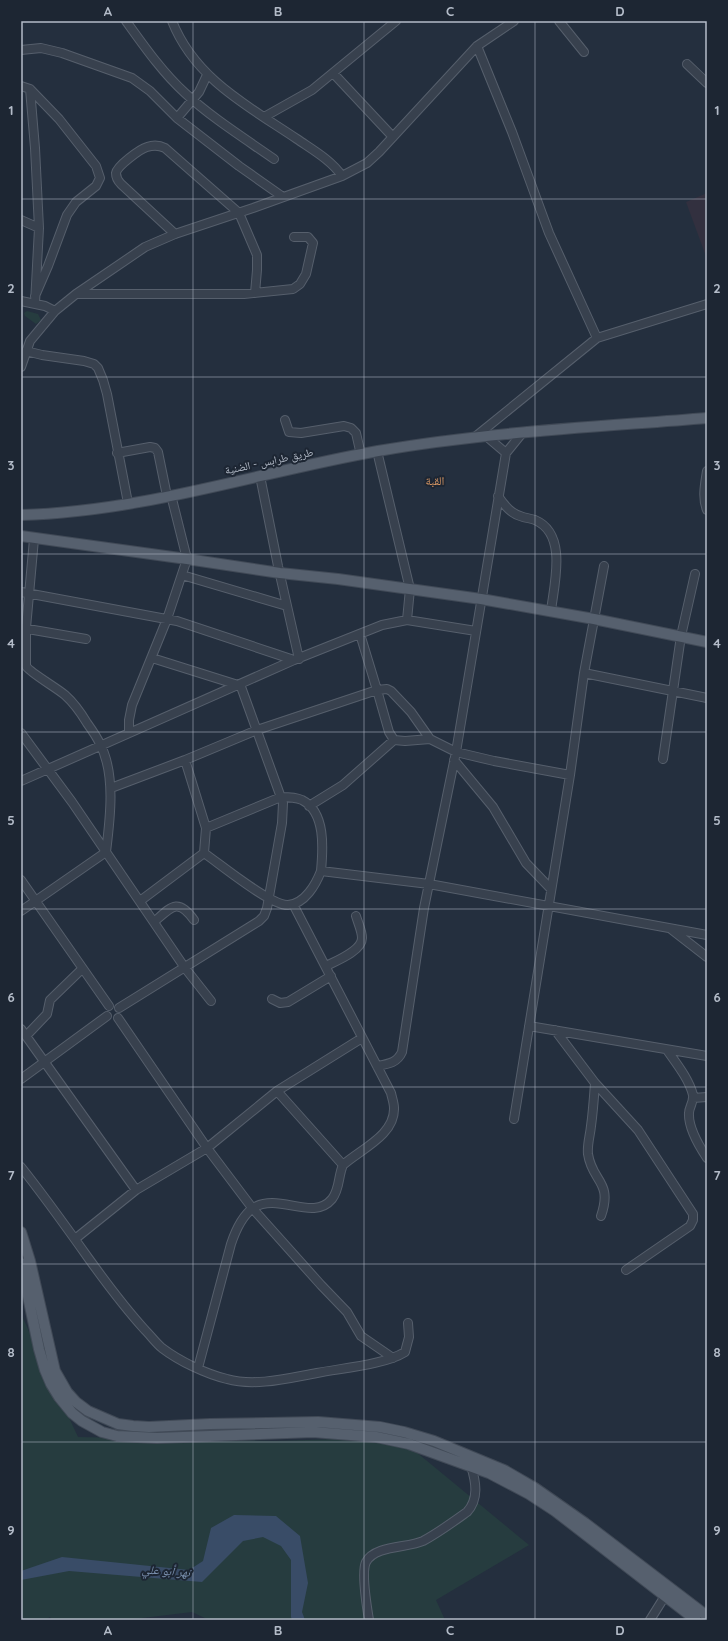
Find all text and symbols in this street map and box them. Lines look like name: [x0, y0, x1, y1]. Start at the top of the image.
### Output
text: A: [104, 3, 113, 19]
text: B: [274, 3, 282, 19]
text: C: [446, 3, 454, 19]
text: D: [615, 3, 625, 19]
text: 1: [8, 102, 14, 118]
text: 1: [714, 102, 720, 118]
text: 2: [7, 280, 15, 296]
text: 2: [713, 280, 721, 296]
street label: طريق طرابس - الضنية: [224, 445, 314, 477]
text: 3: [8, 457, 15, 473]
text: 3: [714, 457, 721, 473]
district label: القبة: [426, 473, 445, 488]
text: 4: [7, 635, 15, 651]
text: 4: [713, 635, 721, 651]
text: 5: [7, 812, 15, 828]
text: 5: [713, 812, 721, 828]
text: 6: [7, 989, 15, 1005]
text: 6: [713, 989, 721, 1005]
text: 7: [7, 1167, 15, 1183]
text: 7: [713, 1167, 721, 1183]
text: 8: [7, 1344, 15, 1360]
text: 8: [713, 1344, 721, 1360]
text: 9: [7, 1522, 15, 1538]
text: 9: [713, 1522, 721, 1538]
water label: نهر أبو علي: [141, 1561, 193, 1583]
text: A: [104, 1622, 113, 1638]
text: B: [274, 1622, 282, 1638]
text: C: [446, 1622, 454, 1638]
text: D: [615, 1622, 625, 1638]

